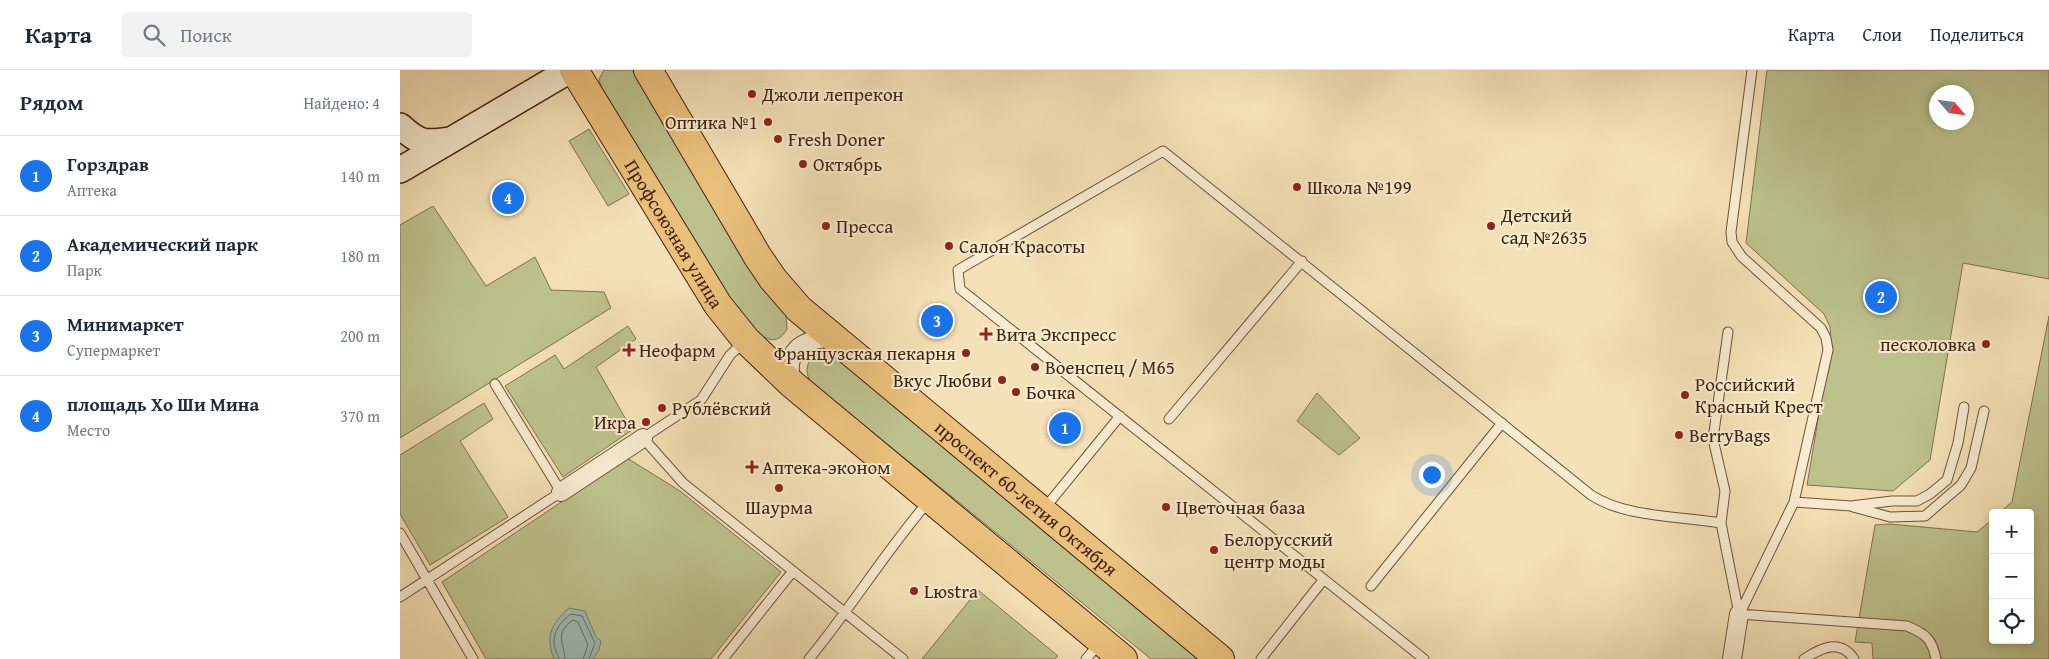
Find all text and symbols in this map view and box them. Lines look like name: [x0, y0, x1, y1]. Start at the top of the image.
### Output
search box: [122, 12, 472, 57]
text: Карта: [25, 17, 92, 52]
icon: search: [140, 21, 168, 49]
text: Поиск: [180, 21, 232, 49]
text: Карта: [1788, 21, 1835, 48]
text: Слои: [1863, 21, 1902, 48]
text: Поделиться: [1930, 21, 2024, 48]
place label: Джоли лепрекон: [761, 80, 904, 108]
north arrow: [1929, 85, 1974, 130]
text: Рядом: [20, 87, 83, 118]
marker: Джоли лепрекон: [746, 88, 758, 100]
text: Найдено: 4: [303, 91, 380, 115]
place label: Оптика №1: [665, 108, 758, 136]
marker: Оптика №1: [762, 116, 774, 128]
place label: Fresh Doner: [788, 125, 885, 153]
marker: Fresh Doner: [772, 133, 784, 145]
text: Горздрав: [67, 150, 149, 178]
place label: Октябрь: [813, 150, 882, 178]
street label: Профсоюзная улица: [618, 154, 731, 314]
marker: Октябрь: [797, 158, 809, 170]
text: 1: [32, 164, 40, 188]
text: 140 m: [340, 164, 380, 188]
place label: Школа №199: [1307, 173, 1412, 201]
text: Аптека: [67, 178, 117, 202]
pin: 4: [492, 179, 524, 217]
marker: Школа №199: [1291, 181, 1303, 193]
place label: Детский сад №2635: [1500, 201, 1588, 251]
place label: Пресса: [836, 212, 893, 240]
marker: Пресса: [820, 220, 832, 232]
marker: Детский сад №2635: [1485, 220, 1497, 232]
text: Академический парк: [67, 230, 258, 258]
place label: Салон Красоты: [959, 232, 1085, 260]
marker: Салон Красоты: [943, 240, 955, 252]
text: 2: [32, 244, 40, 268]
text: 180 m: [340, 244, 380, 268]
text: Парк: [67, 258, 102, 282]
pin: 2: [1865, 278, 1897, 316]
pin: 3: [921, 302, 953, 340]
text: Минимаркет: [67, 310, 184, 338]
place label: Вита Экспресс: [996, 320, 1116, 348]
text: 3: [32, 324, 40, 348]
text: 200 m: [340, 324, 380, 348]
marker: Вита Экспресс: [980, 328, 992, 340]
place label: песколовка: [1880, 330, 1976, 358]
place label: Неофарм: [639, 336, 716, 364]
text: Супермаркет: [67, 338, 160, 362]
marker: песколовка: [1980, 338, 1992, 350]
place label: Французская пекарня: [774, 339, 956, 367]
marker: Неофарм: [623, 344, 635, 356]
marker: Французская пекарня: [960, 347, 972, 359]
place label: Военспец / М65: [1045, 353, 1175, 381]
marker: Военспец / М65: [1029, 361, 1041, 373]
place label: Вкус Любви: [893, 366, 992, 394]
place label: Российский Красный Крест: [1695, 370, 1823, 420]
marker: Вкус Любви: [996, 374, 1008, 386]
place label: Бочка: [1026, 378, 1076, 406]
marker: Бочка: [1010, 386, 1022, 398]
marker: Российский Красный Крест: [1679, 389, 1691, 401]
text: площадь Хо Ши Мина: [67, 390, 259, 418]
place label: Рублёвский: [672, 394, 771, 422]
marker: Рублёвский: [656, 402, 668, 414]
text: 4: [32, 404, 40, 428]
text: 370 m: [340, 404, 380, 428]
place label: Икра: [594, 408, 636, 436]
pin: 1: [1049, 409, 1081, 447]
street label: проспект 60-летия Октября: [929, 414, 1124, 583]
marker: Икра: [640, 416, 652, 428]
text: Место: [67, 418, 110, 442]
place label: BerryBags: [1689, 421, 1771, 449]
marker: BerryBags: [1673, 429, 1685, 441]
place label: Аптека-эконом: [762, 453, 891, 481]
marker: Аптека-эконом: [746, 461, 758, 473]
your location: [1419, 462, 1445, 488]
marker: Шаурма: [773, 482, 785, 494]
place label: Шаурма: [745, 493, 813, 521]
place label: Цветочная база: [1176, 493, 1305, 521]
marker: Цветочная база: [1160, 501, 1172, 513]
map controls: [1989, 509, 2034, 644]
button: +: [1989, 509, 2034, 554]
place label: Белорусский центр моды: [1224, 525, 1333, 575]
marker: Белорусский центр моды: [1208, 544, 1220, 556]
button: −: [1989, 554, 2034, 599]
place label: Lюstra: [924, 577, 978, 605]
marker: Lюstra: [908, 585, 920, 597]
button: locate: [1989, 599, 2034, 644]

